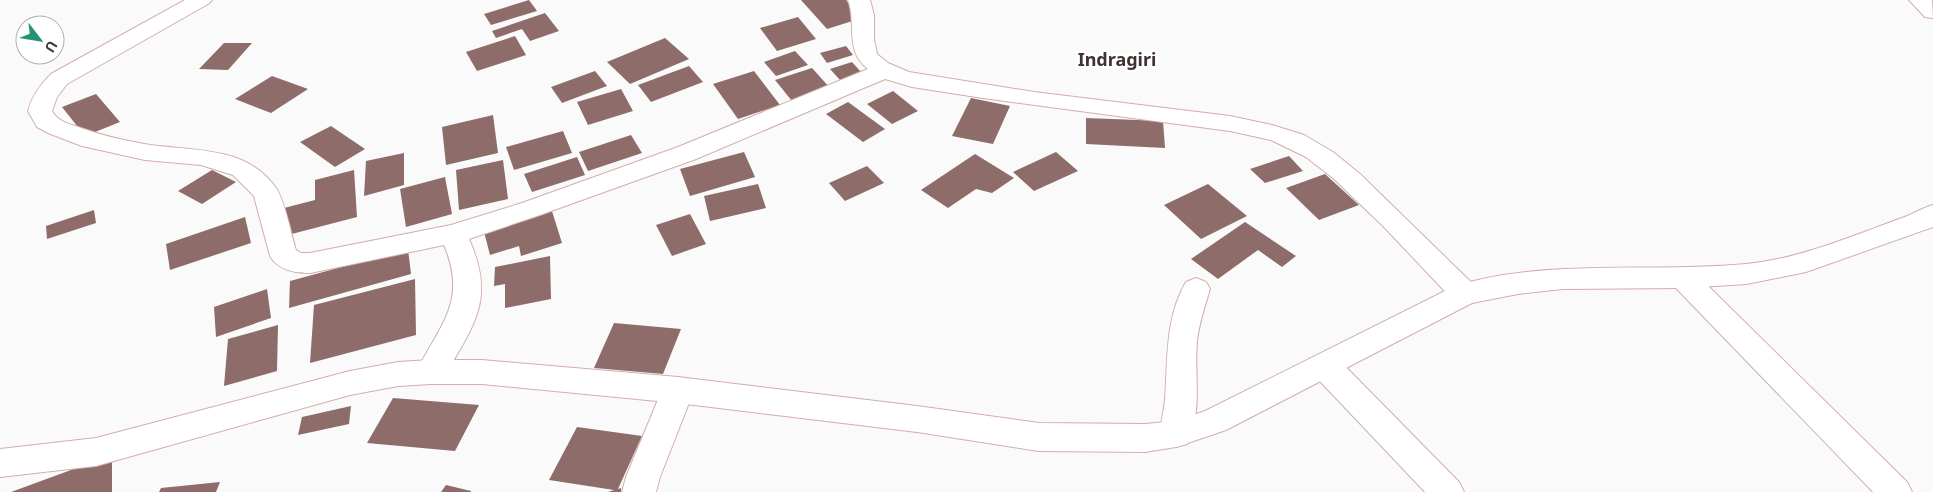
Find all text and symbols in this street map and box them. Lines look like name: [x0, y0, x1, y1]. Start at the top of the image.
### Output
north arrow: [15, 15, 65, 65]
text: U: [41, 38, 62, 56]
district label: Indragiri: [1078, 47, 1156, 71]

